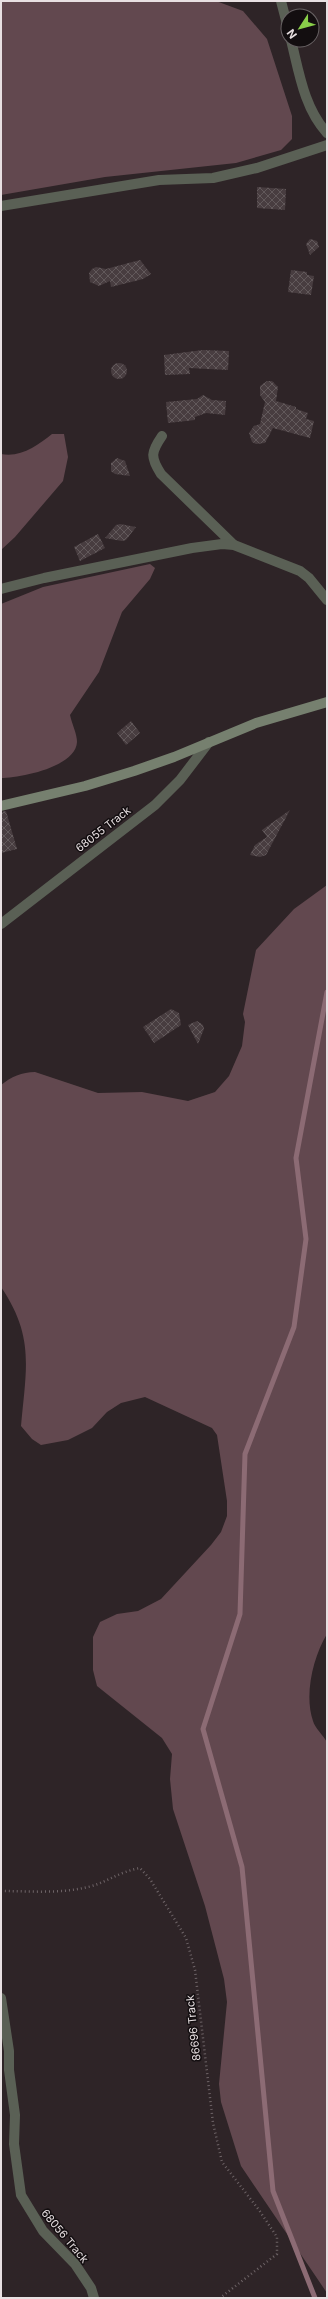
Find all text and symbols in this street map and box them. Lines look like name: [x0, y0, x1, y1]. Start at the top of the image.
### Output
north arrow: [280, 8, 320, 48]
text: N: [284, 26, 300, 41]
street label: 68055 Track: [73, 803, 133, 855]
street label: 86696 Track: [183, 1994, 203, 2062]
street label: 68056 Track: [38, 2206, 92, 2266]

